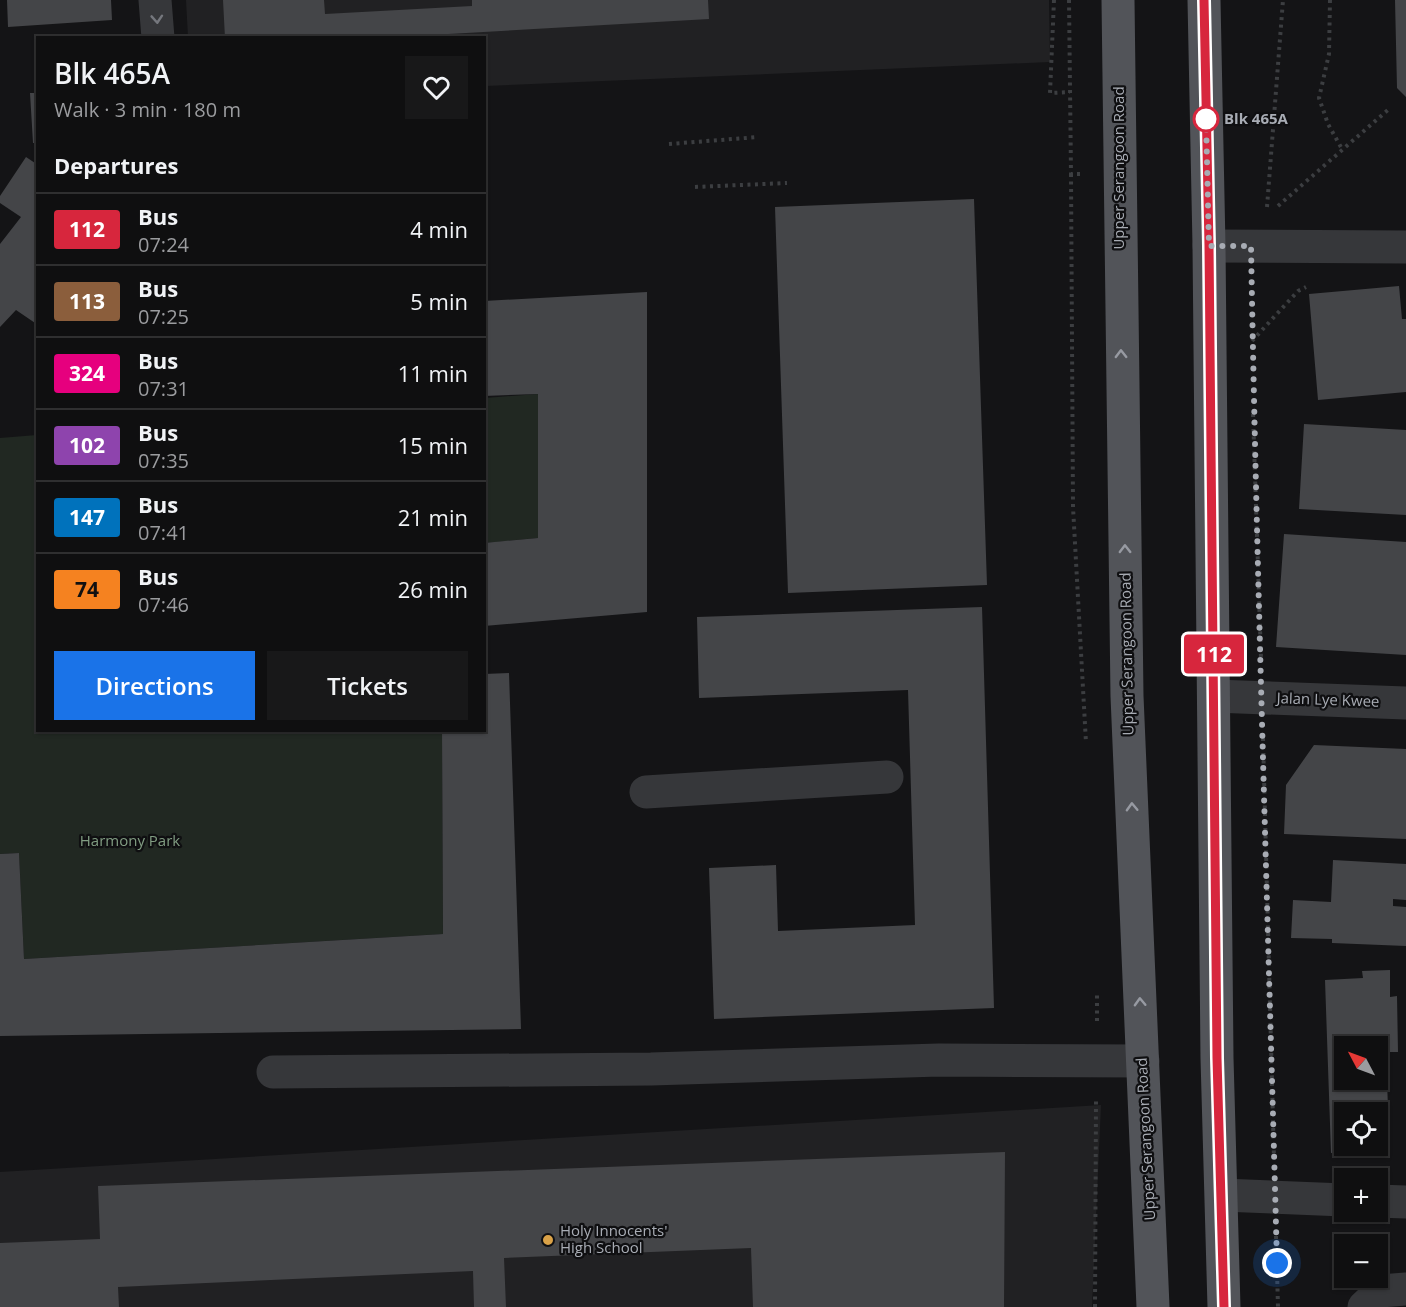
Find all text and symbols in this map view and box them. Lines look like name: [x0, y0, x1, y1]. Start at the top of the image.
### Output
one-way arrow: [150, 14, 163, 23]
text: Blk 465A: [54, 54, 170, 92]
button: heart: [405, 56, 468, 119]
street label: Upper Serangoon Road: [1108, 86, 1128, 250]
text: Walk · 3 min · 180 m: [54, 96, 241, 123]
marker: Blk 465A: [1193, 106, 1219, 132]
place label: Blk 465A: [1224, 108, 1289, 128]
text: Departures: [54, 150, 178, 180]
text: Bus: [138, 201, 178, 231]
text: 4 min: [410, 214, 468, 244]
text: 112: [69, 215, 105, 243]
text: 07:24: [138, 231, 189, 258]
text: Bus: [138, 273, 178, 303]
text: 5 min: [410, 286, 468, 316]
text: 113: [69, 287, 105, 315]
text: 07:25: [138, 303, 189, 330]
text: Bus: [138, 345, 178, 375]
one-way arrow: [1115, 350, 1127, 359]
text: 11 min: [398, 358, 468, 388]
text: 324: [69, 359, 105, 387]
text: 07:31: [138, 375, 189, 402]
text: Bus: [138, 417, 178, 447]
text: 15 min: [398, 430, 468, 460]
text: 102: [69, 431, 105, 459]
text: 07:35: [138, 447, 189, 474]
text: Bus: [138, 489, 178, 519]
text: 21 min: [398, 502, 468, 532]
text: 147: [69, 503, 105, 531]
text: 07:41: [138, 519, 189, 546]
one-way arrow: [1118, 545, 1131, 554]
text: Bus: [138, 561, 178, 591]
street label: Upper Serangoon Road: [1115, 572, 1137, 736]
text: 26 min: [398, 574, 468, 604]
text: 74: [75, 575, 99, 603]
text: 07:46: [138, 591, 189, 618]
line badge: 112: [1180, 634, 1248, 674]
text: 112: [1196, 640, 1232, 668]
button: Directions: [54, 651, 255, 720]
button: Tickets: [267, 651, 468, 720]
street label: Jalan Lye Kwee: [1274, 687, 1380, 711]
one-way arrow: [1125, 803, 1138, 812]
park label: Harmony Park: [80, 830, 180, 850]
one-way arrow: [1134, 998, 1147, 1007]
north arrow: [1334, 1036, 1388, 1090]
map controls: [1334, 1036, 1388, 1288]
street label: Upper Serangoon Road: [1131, 1057, 1159, 1221]
button: locate: [1334, 1102, 1388, 1156]
button: +: [1334, 1168, 1388, 1222]
place label: Holy Innocents' High School: [560, 1220, 667, 1257]
marker: Holy Innocents' High School: [541, 1233, 555, 1247]
button: −: [1334, 1234, 1388, 1288]
your location: [1262, 1248, 1292, 1278]

